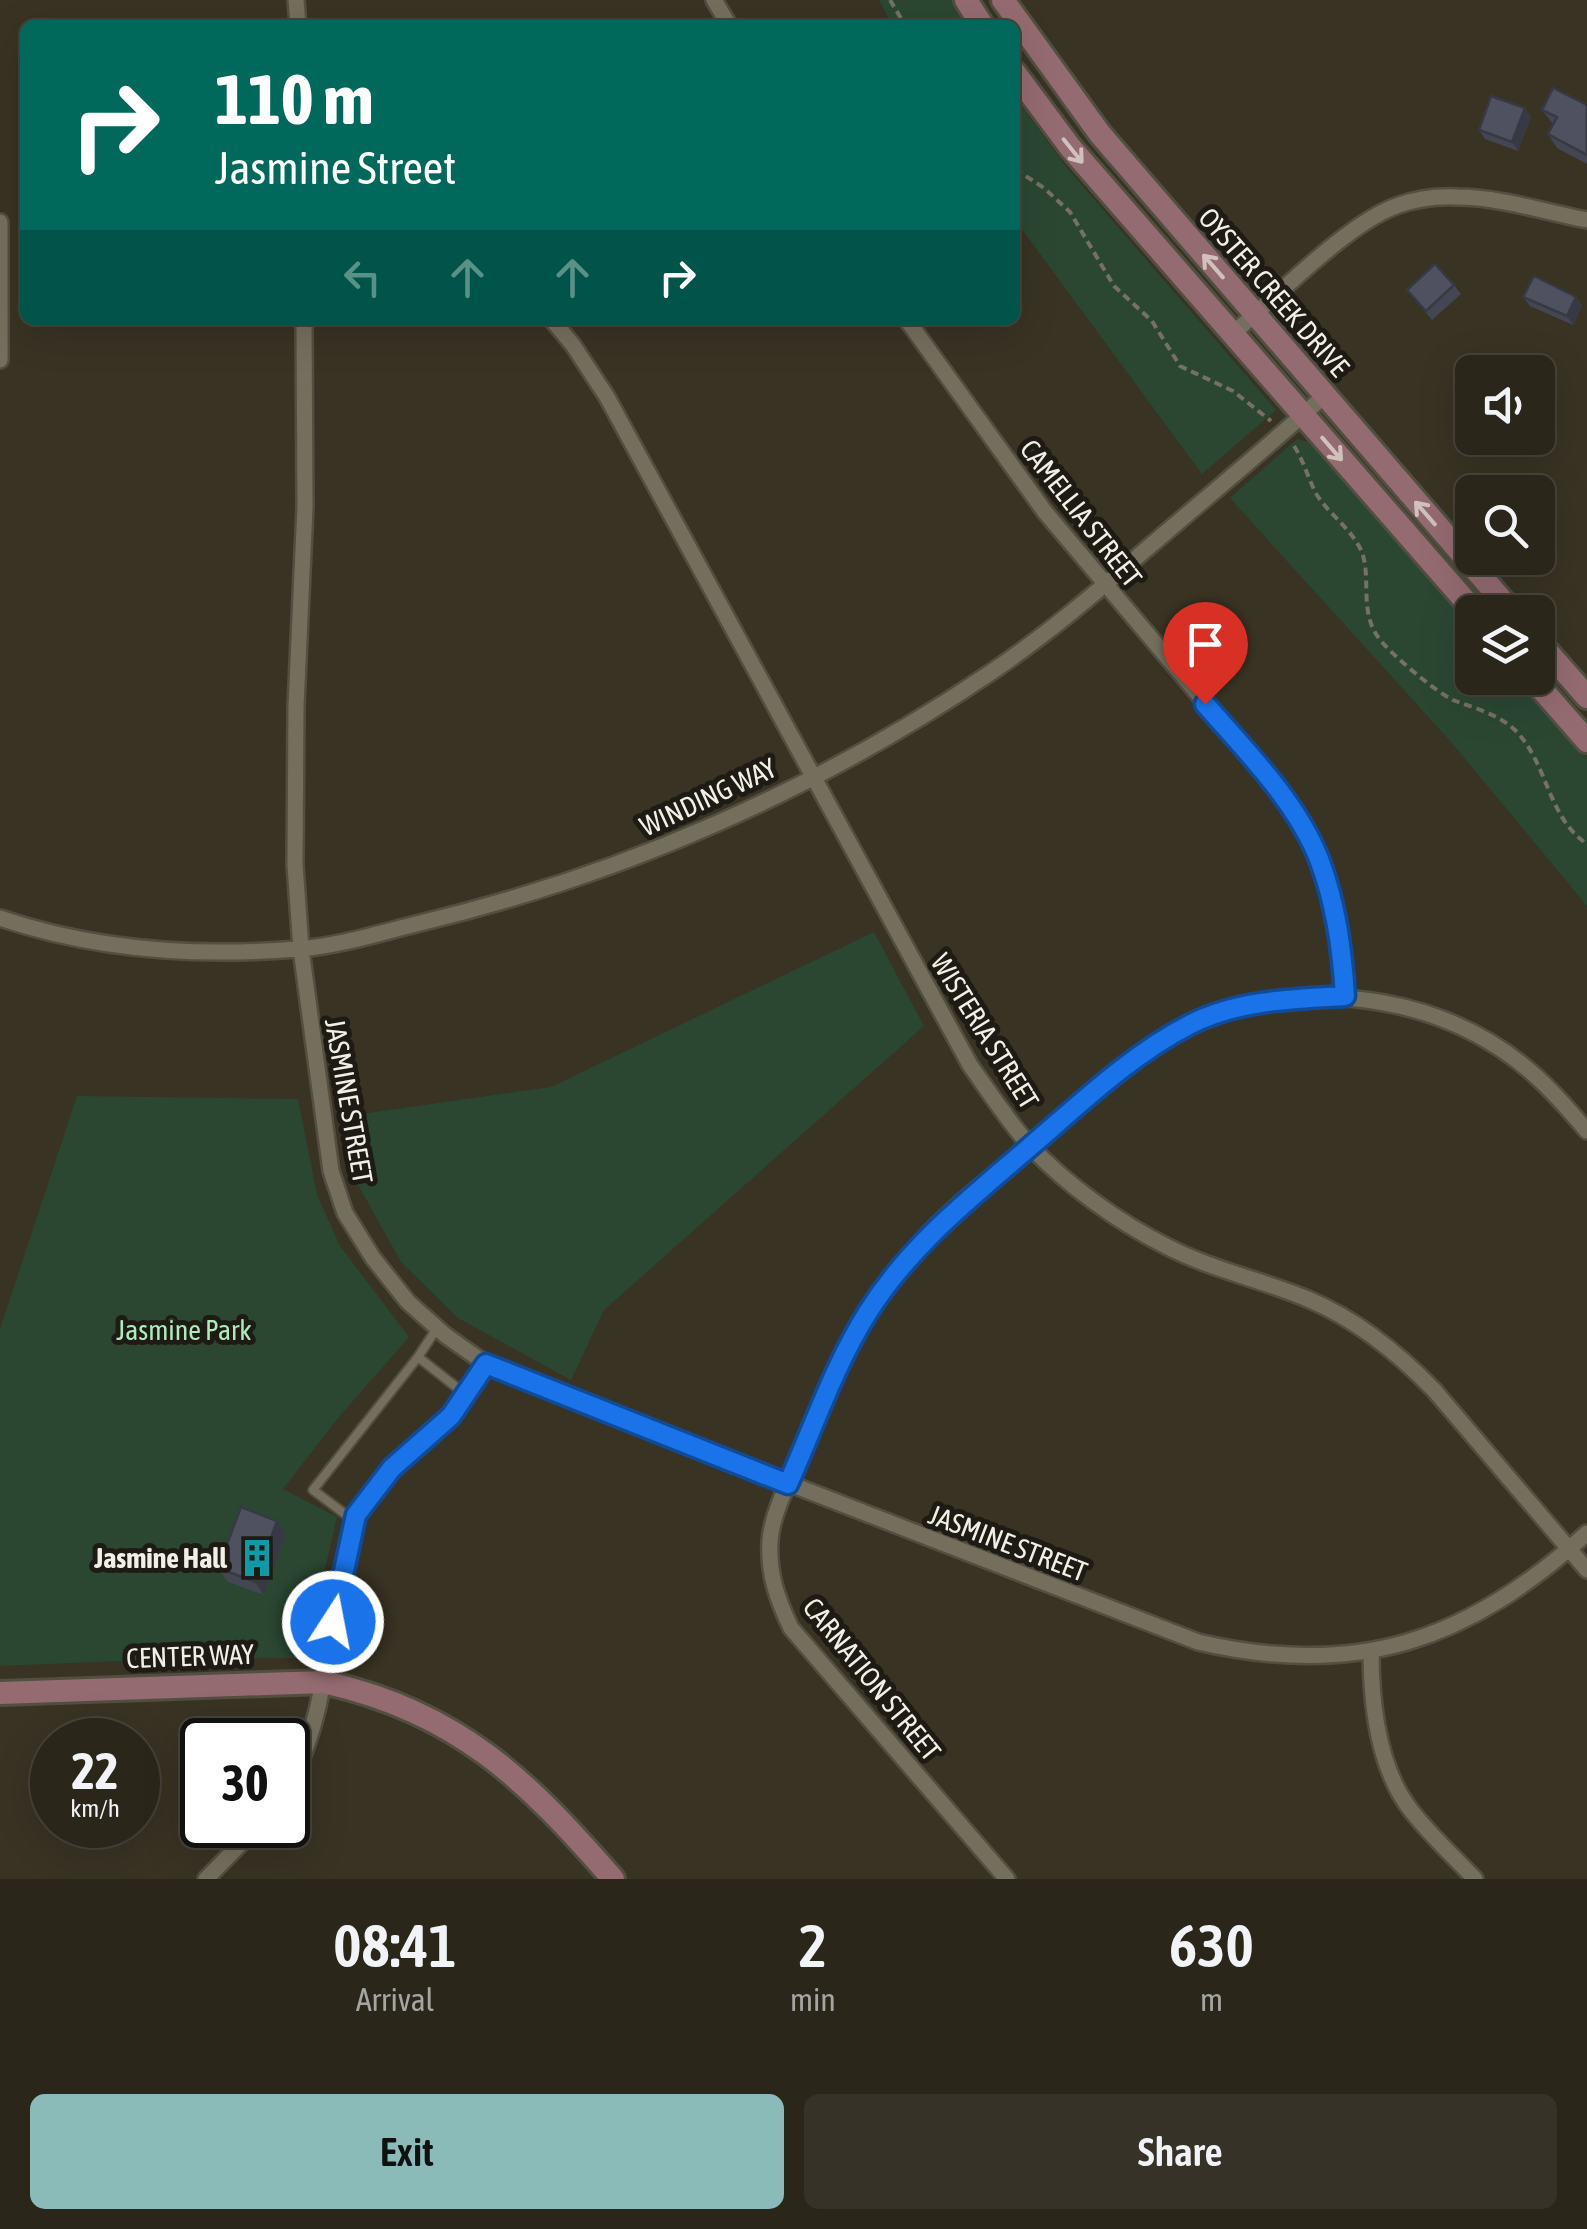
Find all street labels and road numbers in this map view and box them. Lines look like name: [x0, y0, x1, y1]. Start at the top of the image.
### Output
street label: OYSTER CREEK DRIVE: [1192, 201, 1356, 383]
street label: CAMELLIA STREET: [1014, 433, 1148, 593]
street label: WINDING WAY: [635, 751, 782, 842]
street label: WISTERIA STREET: [925, 948, 1045, 1114]
street label: JASMINE STREET: [319, 1016, 379, 1186]
street label: JASMINE STREET: [924, 1498, 1092, 1588]
street label: CARNATION STREET: [797, 1591, 947, 1767]
street label: CENTER WAY: [126, 1638, 255, 1674]

